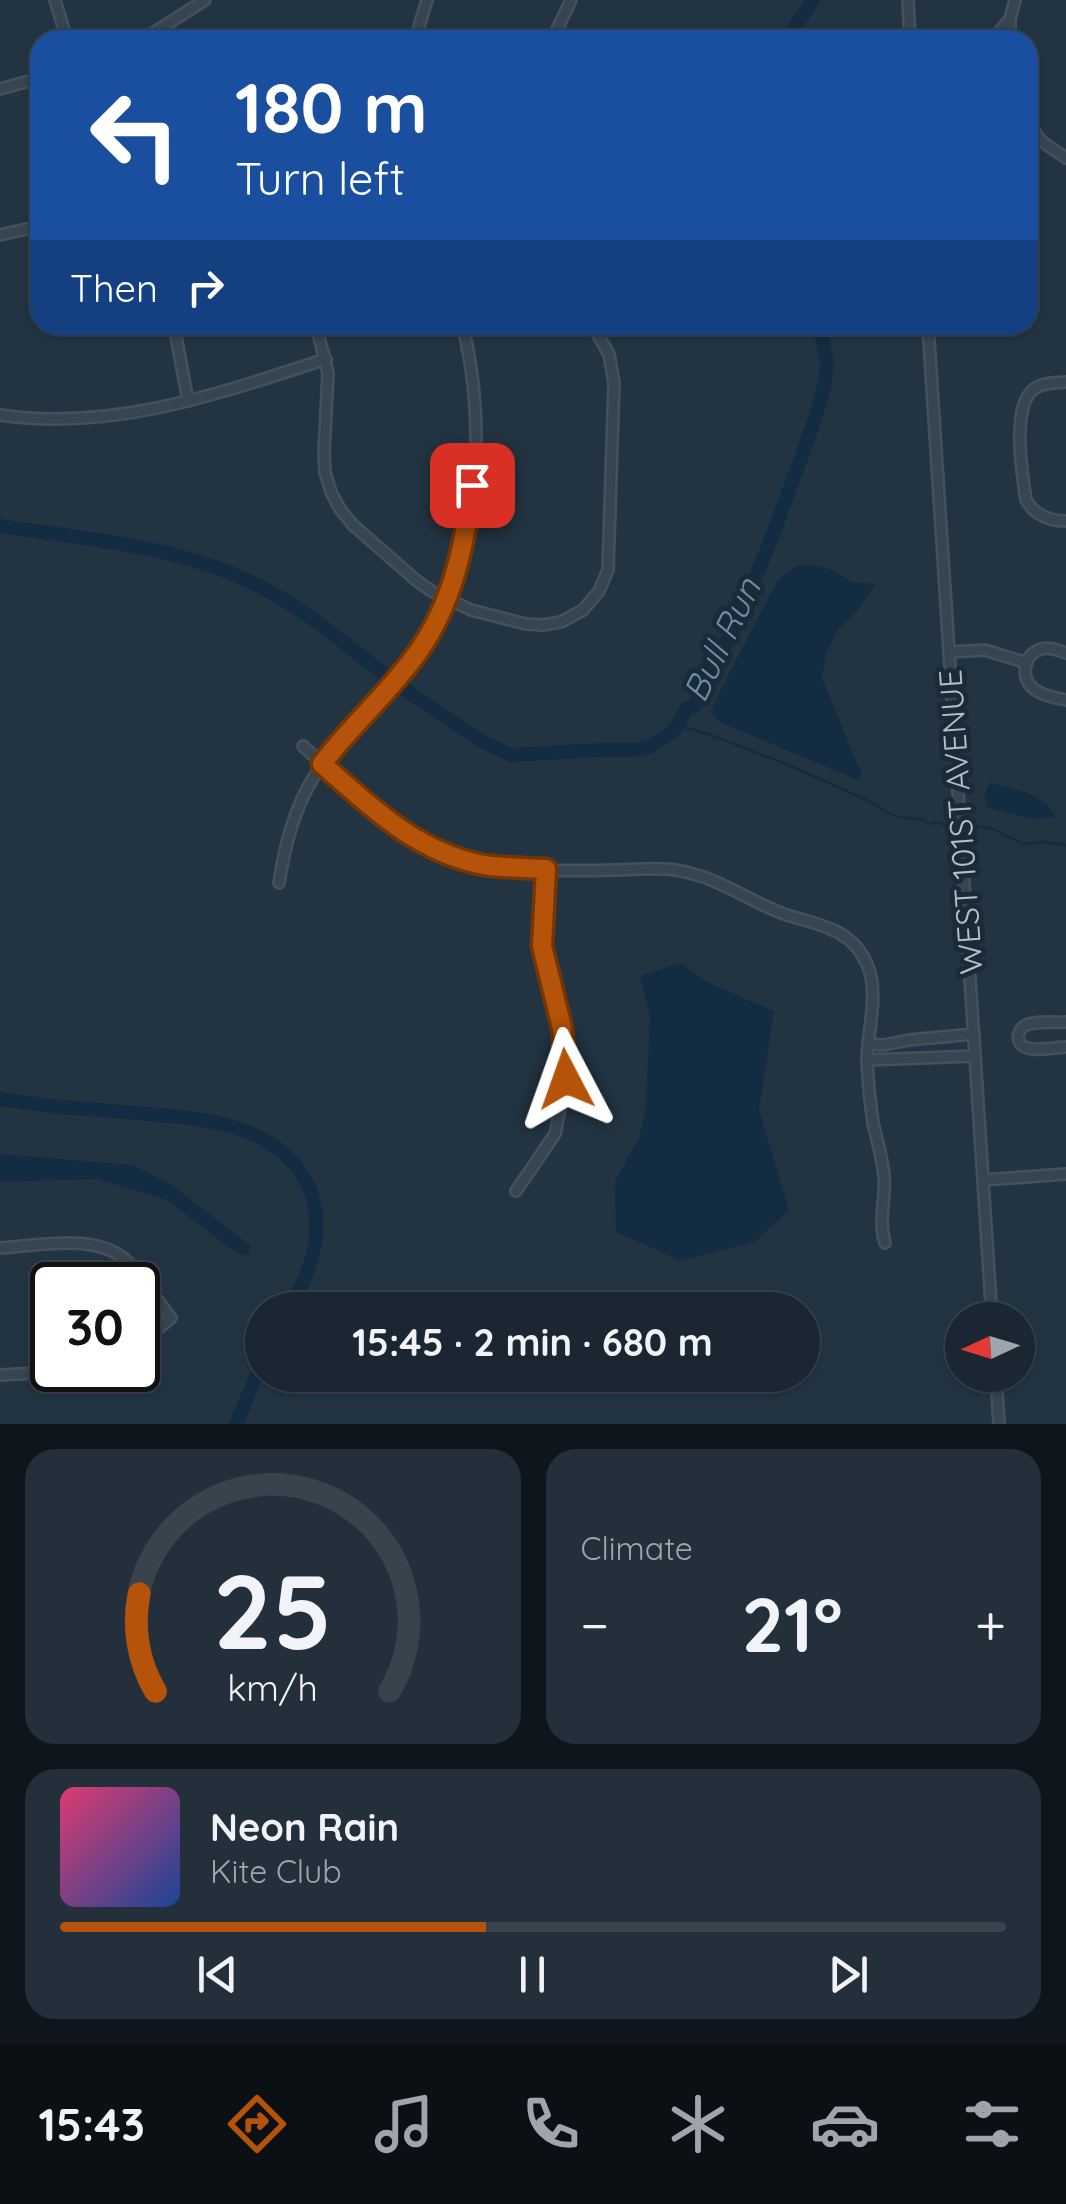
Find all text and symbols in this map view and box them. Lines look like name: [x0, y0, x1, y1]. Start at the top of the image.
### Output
text: 180 m: [235, 63, 428, 151]
icon: left: [70, 70, 200, 200]
text: Turn left: [235, 150, 405, 206]
icon: right: [178, 260, 233, 315]
text: Then: [70, 264, 158, 312]
pin: [430, 443, 515, 528]
icon: arrive: [445, 458, 500, 513]
water label: Bull Run: [672, 570, 770, 708]
street label: WEST 101ST AVENUE: [929, 668, 991, 976]
position arrow: [514, 1027, 618, 1131]
speed limit sign: 30: [30, 1262, 160, 1392]
north arrow: [945, 1302, 1035, 1392]
map controls: [945, 1302, 1035, 1392]
text: 15:45 · 2 min · 680 m: [352, 1318, 713, 1366]
text: Climate: [581, 1528, 693, 1568]
text: 25: [213, 1545, 332, 1675]
text: 21°: [741, 1577, 843, 1671]
text: −: [581, 1590, 609, 1659]
text: +: [975, 1590, 1006, 1659]
text: km/h: [227, 1665, 318, 1710]
text: Neon Rain: [210, 1803, 399, 1851]
text: Kite Club: [210, 1851, 342, 1891]
icon: previous: [190, 1947, 245, 2002]
icon: pause: [505, 1947, 560, 2002]
icon: next: [821, 1947, 876, 2002]
icon: directions: [222, 2089, 292, 2159]
icon: music: [369, 2089, 439, 2159]
icon: phone: [516, 2089, 586, 2159]
icon: climate: [663, 2089, 733, 2159]
icon: car: [810, 2089, 880, 2159]
icon: filters: [957, 2089, 1027, 2159]
text: 15:43: [39, 2096, 145, 2152]

